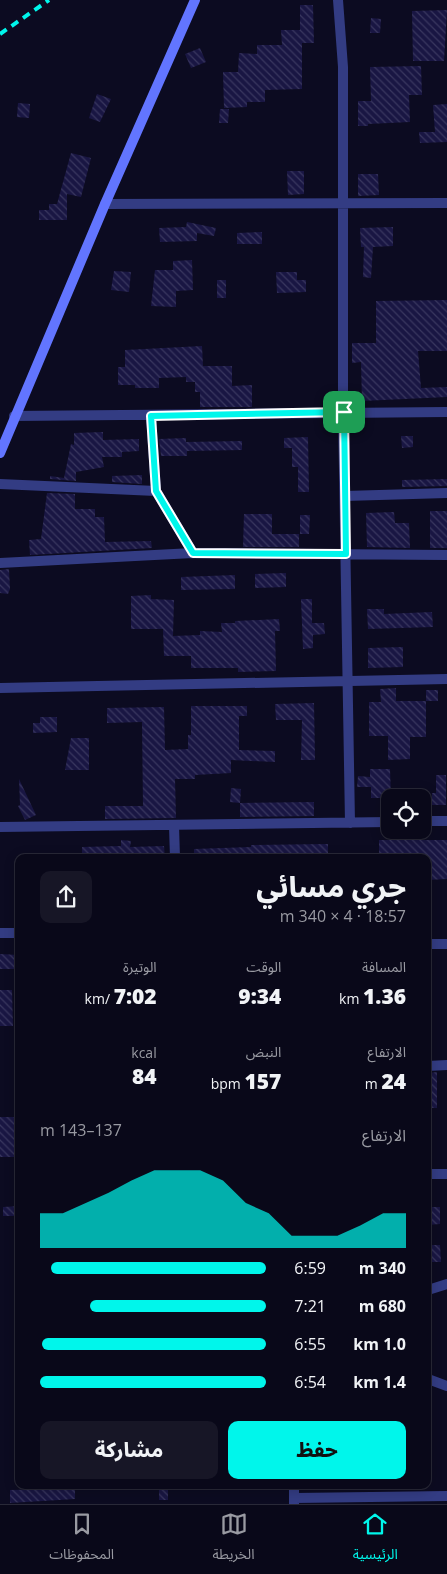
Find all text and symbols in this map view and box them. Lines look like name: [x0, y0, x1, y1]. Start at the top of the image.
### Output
pin: [323, 391, 365, 433]
icon: arrive: [330, 398, 358, 426]
map controls: [381, 789, 431, 839]
button: locate: [381, 789, 431, 839]
text: جري مسائي: [256, 867, 406, 905]
button: share: [40, 871, 92, 923]
text: 18:57 · 4 × 340 m: [280, 905, 406, 927]
text: الوتيرة: [123, 957, 157, 976]
text: الوقت: [246, 957, 281, 976]
text: المسافة: [362, 957, 406, 976]
text: 7:02: [114, 982, 157, 1010]
text: 9:34: [238, 982, 281, 1010]
text: 1.36: [363, 982, 406, 1010]
text: /km: [85, 989, 114, 1008]
text: km: [339, 989, 363, 1008]
text: النبض: [246, 1042, 281, 1061]
text: الارتفاع: [368, 1042, 406, 1061]
text: kcal: [131, 1043, 157, 1062]
text: 84: [132, 1062, 157, 1090]
text: 157: [244, 1067, 281, 1095]
text: 24: [381, 1067, 406, 1095]
text: bpm: [211, 1074, 244, 1093]
text: m: [365, 1074, 381, 1093]
text: 137–143 m: [40, 1119, 122, 1141]
text: الارتفاع: [362, 1124, 406, 1146]
text: 6:59: [294, 1257, 326, 1279]
text: 340 m: [359, 1257, 406, 1279]
text: 7:21: [294, 1295, 326, 1317]
text: 680 m: [359, 1295, 406, 1317]
text: 6:55: [294, 1333, 326, 1355]
text: 1.0 km: [353, 1333, 406, 1355]
text: 6:54: [294, 1371, 326, 1393]
text: 1.4 km: [353, 1371, 406, 1393]
button: مشاركة: [40, 1421, 218, 1479]
button: حفظ: [228, 1421, 406, 1479]
tab: المحفوظات: [49, 1510, 114, 1569]
tab: الخريطة: [213, 1510, 254, 1569]
tab: الرئيسية: [353, 1510, 398, 1569]

